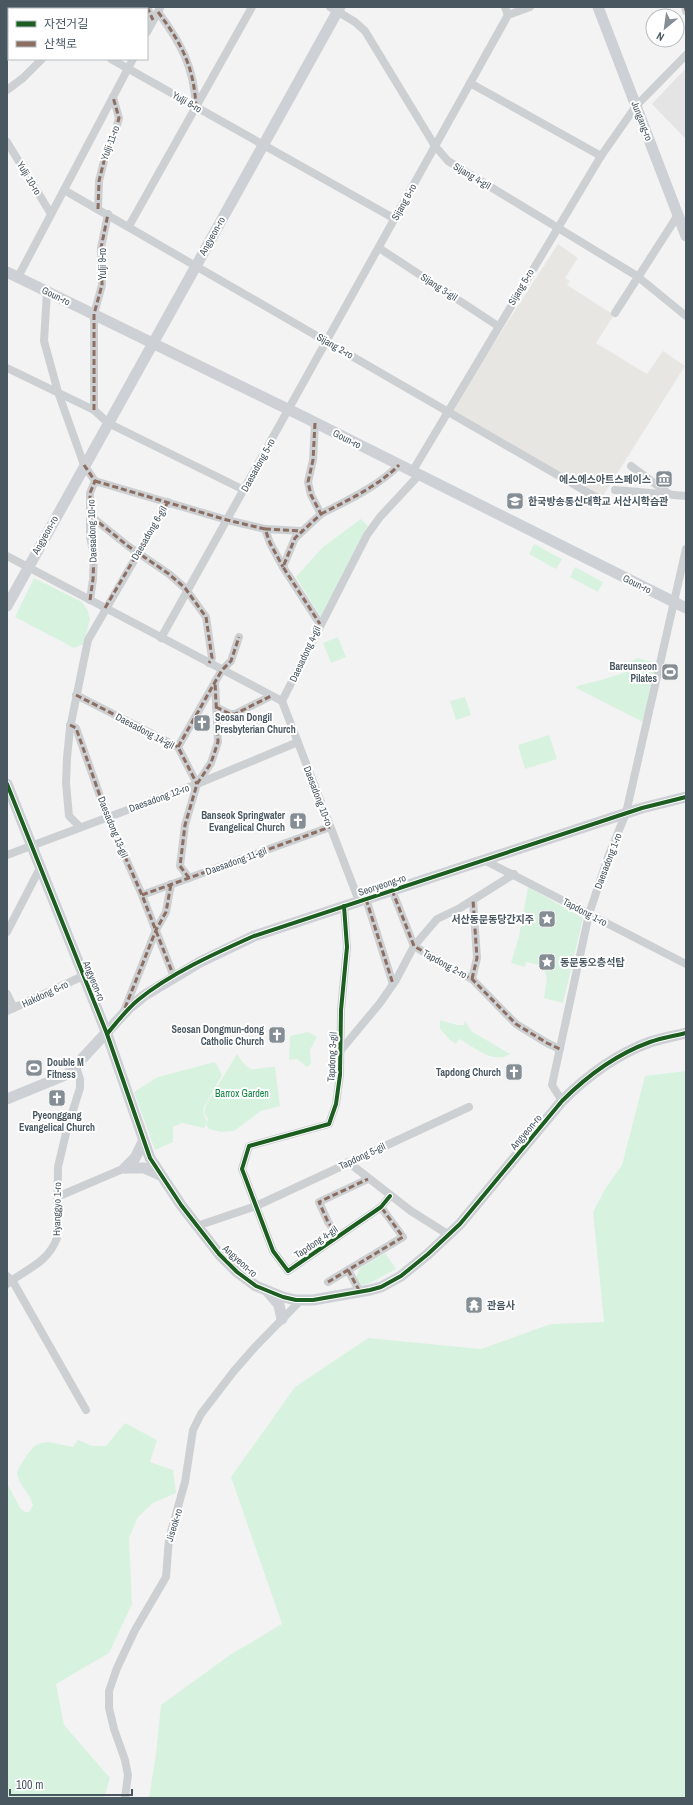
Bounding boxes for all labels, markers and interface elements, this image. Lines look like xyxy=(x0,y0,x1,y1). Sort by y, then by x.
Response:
legend xyxy=(8,8,148,60)
north arrow xyxy=(645,8,685,48)
text: 자전거길 xyxy=(44,16,88,32)
text: N xyxy=(654,29,666,44)
text: 산책로 xyxy=(44,36,77,52)
street label: Yulji 8-ro xyxy=(170,88,205,116)
street label: Jungang-ro xyxy=(628,99,656,143)
street label: Yulji 11-ro xyxy=(98,123,122,162)
street label: Yulji 10-ro xyxy=(14,159,44,198)
street label: Sijang 4-gil xyxy=(451,160,493,192)
street label: Sijang 6-ro xyxy=(389,181,420,223)
street label: Angyeon-ro xyxy=(196,214,228,259)
street label: Yulji 9-ro xyxy=(96,247,109,280)
street label: Sijang 5-ro xyxy=(505,266,537,308)
street label: Sijang 3-gil xyxy=(418,270,460,304)
street label: Goun-ro xyxy=(40,284,73,309)
street label: Sijang 2-ro xyxy=(314,330,356,362)
street label: Goun-ro xyxy=(331,426,364,452)
street label: Daesadong 5-ro xyxy=(238,436,278,494)
museum icon: 에스에스아트스페이스 xyxy=(654,469,674,489)
place label: 에스에스아트스페이스 xyxy=(559,473,651,486)
school or university icon: 한국방송통신대학교 서산시학습관 xyxy=(505,491,525,511)
place label: 한국방송통신대학교 서산시학습관 xyxy=(528,495,668,508)
street label: Daesadong 10-ro xyxy=(84,499,100,563)
street label: Daesadong 6-gil xyxy=(128,504,170,562)
street label: Angyeon-ro xyxy=(29,513,61,558)
street label: Goun-ro xyxy=(621,572,654,597)
street label: Daesadong 4-gil xyxy=(286,624,324,684)
place label: Bareunseon Pilates xyxy=(610,660,657,685)
sports icon: Bareunseon Pilates xyxy=(660,662,680,682)
street label: Daesadong 14-gil xyxy=(113,710,177,752)
place label: Seosan Dongil Presbyterian Church xyxy=(215,711,296,736)
church icon: Seosan Dongil Presbyterian Church xyxy=(192,713,212,733)
street label: Daesadong 10-ro xyxy=(301,764,336,828)
street label: Daesadong 12-ro xyxy=(127,781,191,815)
street label: Daesadong 13-gil xyxy=(95,795,131,860)
place label: Banseok Springwater Evangelical Church xyxy=(201,809,286,834)
church icon: Banseok Springwater Evangelical Church xyxy=(288,811,308,831)
street label: Daesadong 1-ro xyxy=(591,831,625,891)
street label: Daesadong 11-gil xyxy=(204,844,269,878)
street label: Seoryeong-ro xyxy=(356,871,408,899)
street label: Tapdong 1-ro xyxy=(561,895,610,929)
place icon: 서산동문동당간지주 xyxy=(537,909,557,929)
place label: 서산동문동당간지주 xyxy=(451,913,534,926)
street label: Tapdong 2-ro xyxy=(421,947,470,982)
place icon: 동문동오층석탑 xyxy=(537,952,557,972)
place label: 동문동오층석탑 xyxy=(560,956,625,969)
street label: Angyeon-ro xyxy=(80,958,108,1003)
street label: Hakdong 6-ro xyxy=(20,977,71,1010)
place label: Seosan Dongmun-dong Catholic Church xyxy=(172,1023,264,1048)
church icon: Seosan Dongmun-dong Catholic Church xyxy=(267,1025,287,1045)
street label: Tapdong 3-gil xyxy=(324,1032,340,1082)
place label: Double M Fitness xyxy=(47,1056,84,1081)
sports icon: Double M Fitness xyxy=(24,1058,44,1078)
church icon: Tapdong Church xyxy=(504,1062,524,1082)
place label: Tapdong Church xyxy=(436,1066,501,1079)
park label: Barrox Garden xyxy=(215,1087,269,1100)
church icon: Pyeonggang Evangelical Church xyxy=(47,1088,67,1108)
place label: Pyeonggang Evangelical Church xyxy=(19,1109,95,1134)
street label: Angyeon-ro xyxy=(507,1111,545,1153)
street label: Tapdong 5-gil xyxy=(337,1140,387,1172)
street label: Hyanggyo 1-ro xyxy=(50,1182,64,1236)
street label: Tapdong 4-gil xyxy=(292,1223,340,1261)
street label: Angyeon-ro xyxy=(219,1241,260,1280)
temple icon: 관음사 xyxy=(464,1295,484,1315)
place label: 관음사 xyxy=(487,1299,515,1312)
street label: Jiseok-ro xyxy=(163,1507,185,1543)
scale bar xyxy=(10,1771,132,1797)
text: 100 m xyxy=(16,1777,43,1793)

